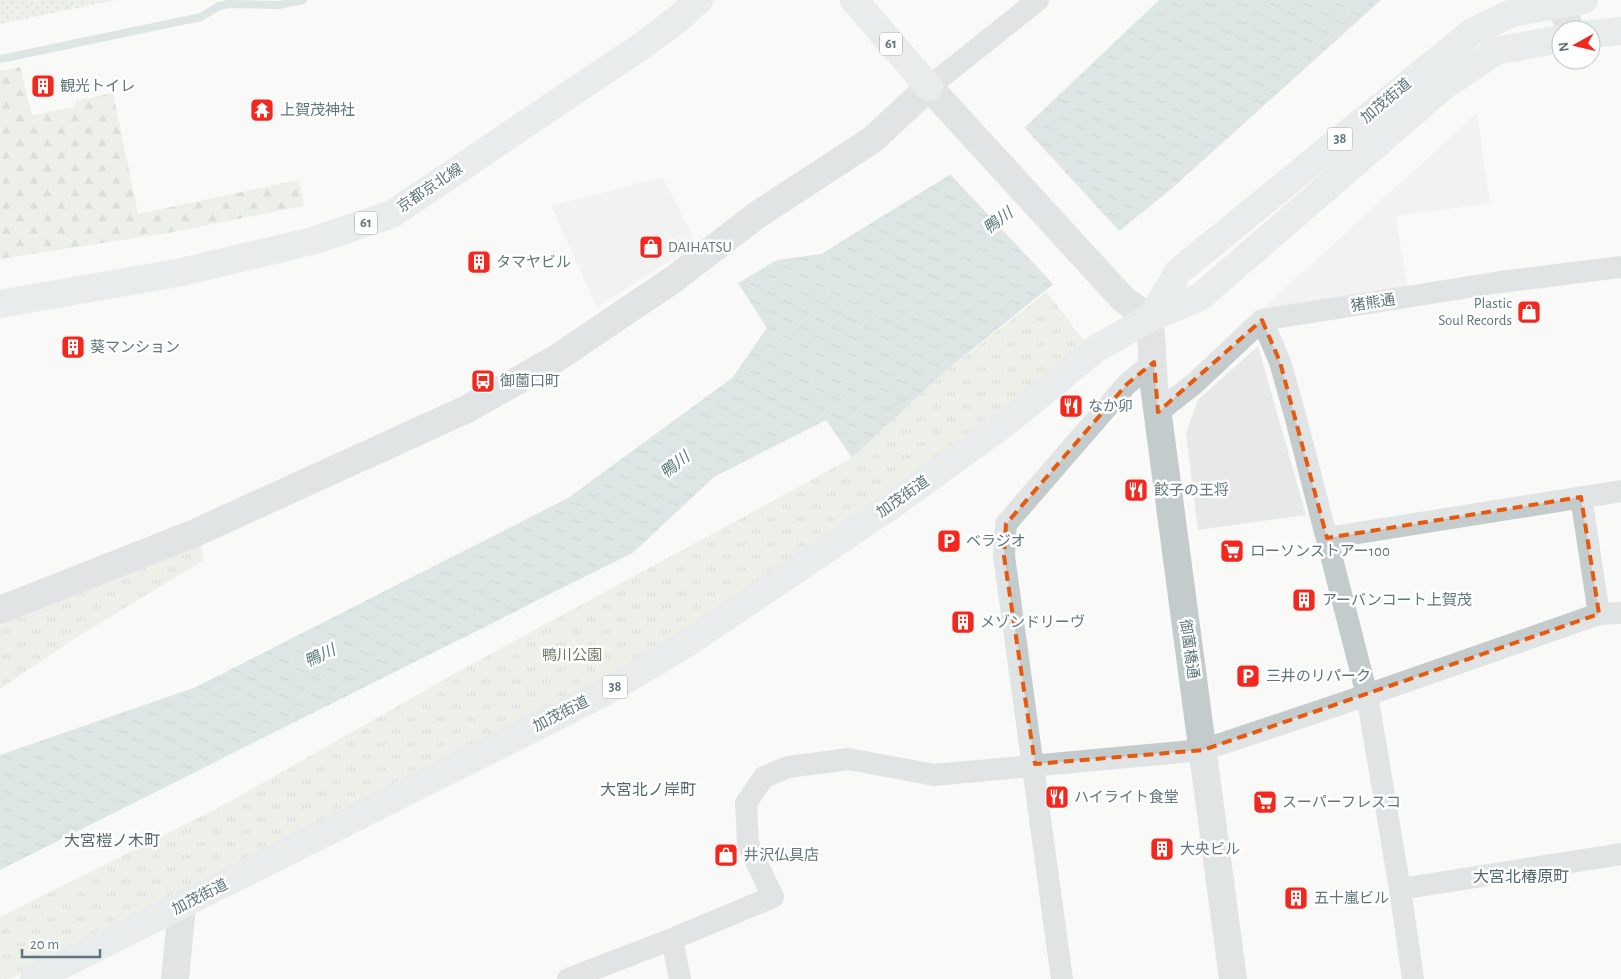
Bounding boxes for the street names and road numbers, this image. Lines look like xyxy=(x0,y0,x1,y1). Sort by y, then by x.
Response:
road number: 61 xyxy=(880,33,902,56)
street label: 加茂街道 xyxy=(1358,75,1414,126)
road number: 38 xyxy=(1328,128,1352,150)
street label: 京都京北線 xyxy=(394,159,465,215)
road number: 61 xyxy=(355,212,377,234)
street label: 猪熊通 xyxy=(1349,291,1396,314)
street label: 加茂街道 xyxy=(874,473,932,520)
street label: 御薗橋通 xyxy=(1177,618,1202,680)
road number: 38 xyxy=(602,676,628,699)
street label: 加茂街道 xyxy=(530,693,591,734)
street label: 加茂街道 xyxy=(169,876,230,917)

